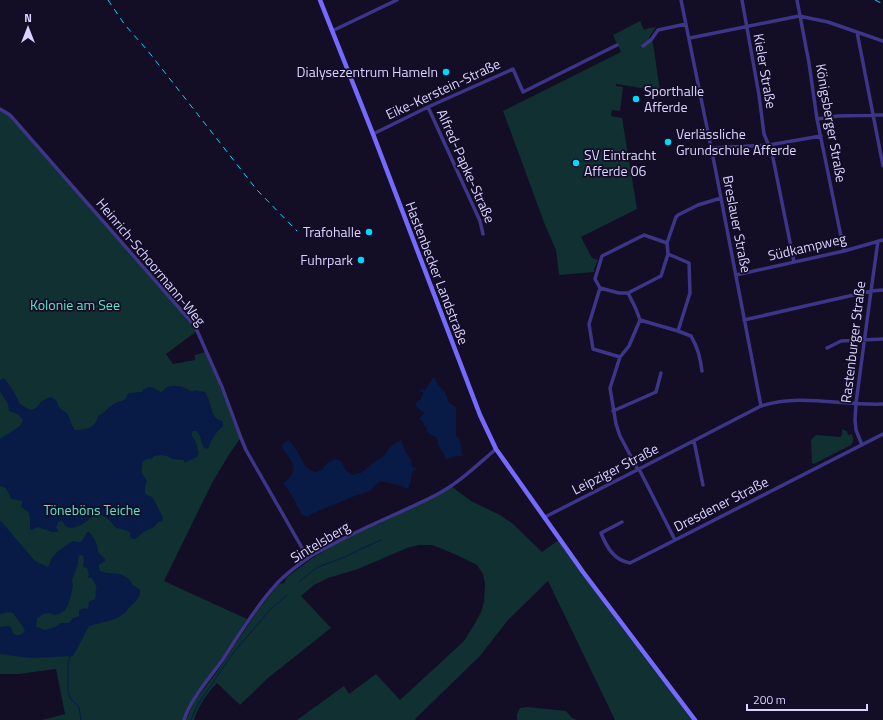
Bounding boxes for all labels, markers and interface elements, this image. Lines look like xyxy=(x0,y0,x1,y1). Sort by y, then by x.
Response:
north arrow xyxy=(8,8,48,48)
text: N xyxy=(24,10,32,26)
street label: Kieler Straße xyxy=(749,32,782,110)
street label: Eike-Kerstein-Straße xyxy=(382,53,504,124)
place label: Dialysezentrum Hameln xyxy=(297,61,438,82)
street label: Königsberger Straße xyxy=(811,62,852,184)
marker: Dialysezentrum Hameln xyxy=(441,67,451,77)
place label: Sporthalle Afferde xyxy=(644,80,704,117)
marker: Sporthalle Afferde xyxy=(631,94,641,104)
street label: Alfred-Papke-Straße xyxy=(432,105,501,226)
place label: Verlässliche Grundschule Afferde xyxy=(676,123,796,160)
marker: Verlässliche Grundschule Afferde xyxy=(663,137,673,147)
place label: SV Eintracht Afferde 06 xyxy=(584,144,656,181)
marker: SV Eintracht Afferde 06 xyxy=(571,158,581,168)
street label: Breslauer Straße xyxy=(718,173,757,274)
street label: Heinrich-Schoormann-Weg xyxy=(92,193,211,330)
street label: Hastenbecker Landstraße xyxy=(401,198,474,347)
place label: Trafohalle xyxy=(303,221,361,242)
marker: Trafohalle xyxy=(364,227,374,237)
street label: Südkampweg xyxy=(766,227,848,266)
place label: Fuhrpark xyxy=(300,249,353,270)
marker: Fuhrpark xyxy=(356,255,366,265)
street label: Rastenburger Straße xyxy=(835,280,870,404)
park label: Kolonie am See xyxy=(30,294,120,315)
street label: Leipziger Straße xyxy=(568,438,662,499)
street label: Dresdener Straße xyxy=(670,471,772,536)
park label: Töneböns Teiche xyxy=(44,499,140,520)
street label: Sintelsberg xyxy=(286,516,354,568)
scale bar xyxy=(747,686,867,712)
text: 200 m xyxy=(753,690,786,709)

